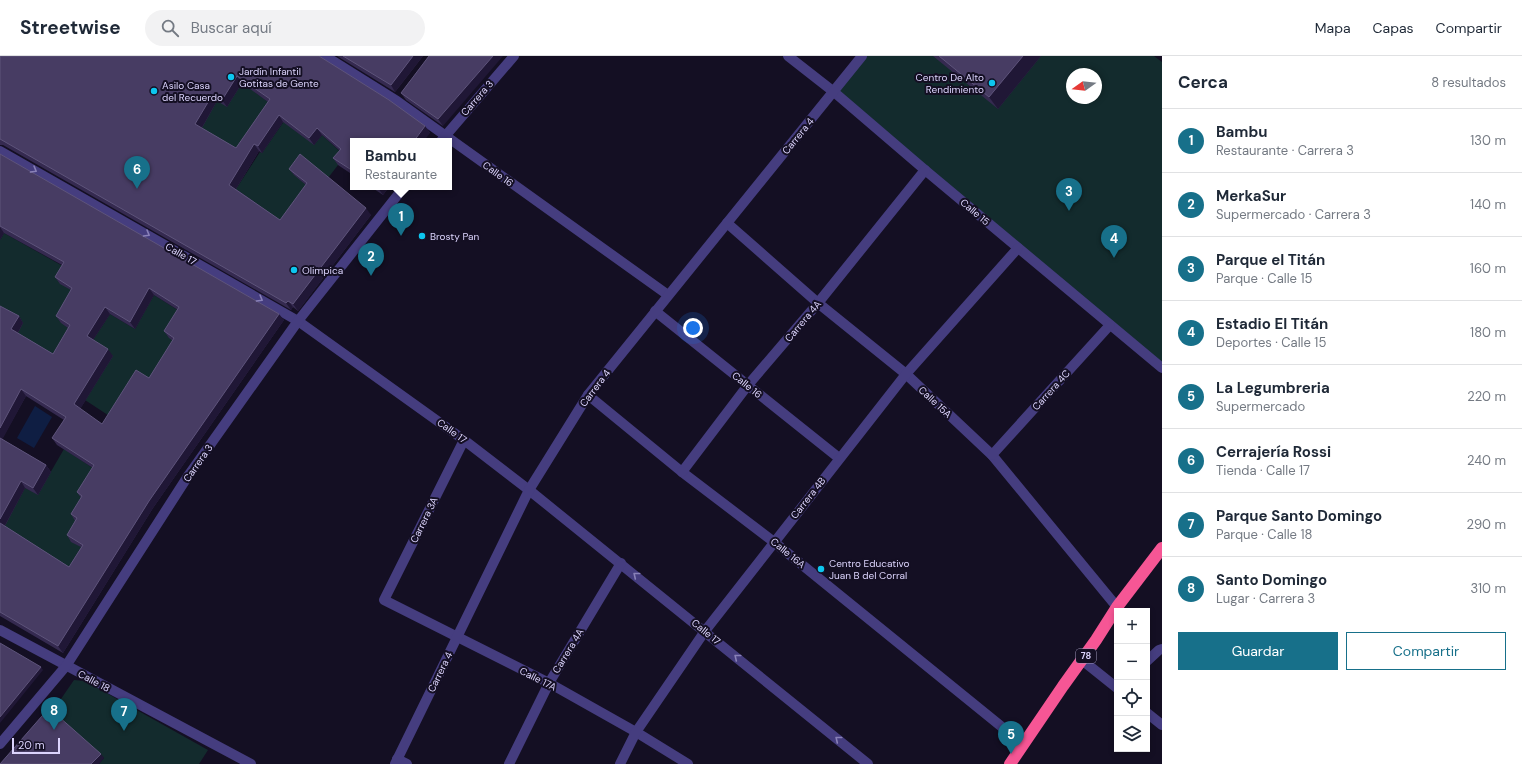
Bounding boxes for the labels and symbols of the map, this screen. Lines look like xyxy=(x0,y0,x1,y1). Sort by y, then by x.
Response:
place label: Jardín Infantil Gotitas de Gente xyxy=(239,65,319,90)
north arrow xyxy=(1066,68,1102,104)
place label: Centro De Alto Rendimiento xyxy=(916,71,984,96)
marker: Jardín Infantil Gotitas de Gente xyxy=(226,72,236,82)
street label: Carrera 3 xyxy=(458,77,496,119)
marker: Centro De Alto Rendimiento xyxy=(987,78,997,88)
place label: Asilo Casa del Recuerdo xyxy=(162,79,223,104)
marker: Asilo Casa del Recuerdo xyxy=(149,86,159,96)
street label: Carrera 4 xyxy=(779,115,817,157)
pin: 6 xyxy=(124,156,150,189)
street label: Calle 16 xyxy=(480,159,516,189)
one-way arrow xyxy=(30,165,37,172)
pin: 3 xyxy=(1056,178,1082,211)
street label: Calle 15 xyxy=(958,196,992,228)
pin: 1 xyxy=(388,203,414,236)
pin: 4 xyxy=(1101,225,1127,258)
one-way arrow xyxy=(143,230,150,237)
place label: Brosty Pan xyxy=(430,230,479,243)
marker: Brosty Pan xyxy=(417,231,427,241)
street label: Calle 17 xyxy=(163,240,199,268)
pin: 2 xyxy=(358,243,384,276)
place label: Olimpica xyxy=(302,264,343,277)
marker: Olimpica xyxy=(289,265,299,275)
one-way arrow xyxy=(256,294,263,301)
street label: Carrera 4A xyxy=(782,297,824,344)
your location xyxy=(683,318,703,338)
street label: Carrera 4 xyxy=(577,367,613,409)
street label: Carrera 4C xyxy=(1029,367,1073,413)
street label: Calle 16 xyxy=(729,369,765,401)
street label: Calle 15A xyxy=(916,383,955,421)
street label: Calle 17 xyxy=(434,416,470,446)
street label: Carrera 3 xyxy=(180,442,216,484)
street label: Carrera 4B xyxy=(788,475,828,521)
street label: Carrera 3A xyxy=(407,495,441,545)
street label: Calle 16A xyxy=(768,535,808,571)
place label: Centro Educativo Juan B del Corral xyxy=(829,557,910,582)
marker: Centro Educativo Juan B del Corral xyxy=(816,564,826,574)
one-way arrow xyxy=(633,573,640,580)
street label: Calle 17 xyxy=(689,616,723,648)
street label: Carrera 4A xyxy=(550,626,587,676)
road number: 78 xyxy=(1076,649,1096,663)
street label: Carrera 4 xyxy=(425,650,455,694)
one-way arrow xyxy=(734,655,741,662)
street label: Calle 17A xyxy=(517,664,559,694)
street label: Calle 18 xyxy=(76,667,112,695)
pin: 8 xyxy=(41,697,67,730)
pin: 7 xyxy=(111,698,137,731)
pin: 5 xyxy=(998,721,1024,754)
scale bar xyxy=(12,736,60,755)
one-way arrow xyxy=(835,737,842,744)

